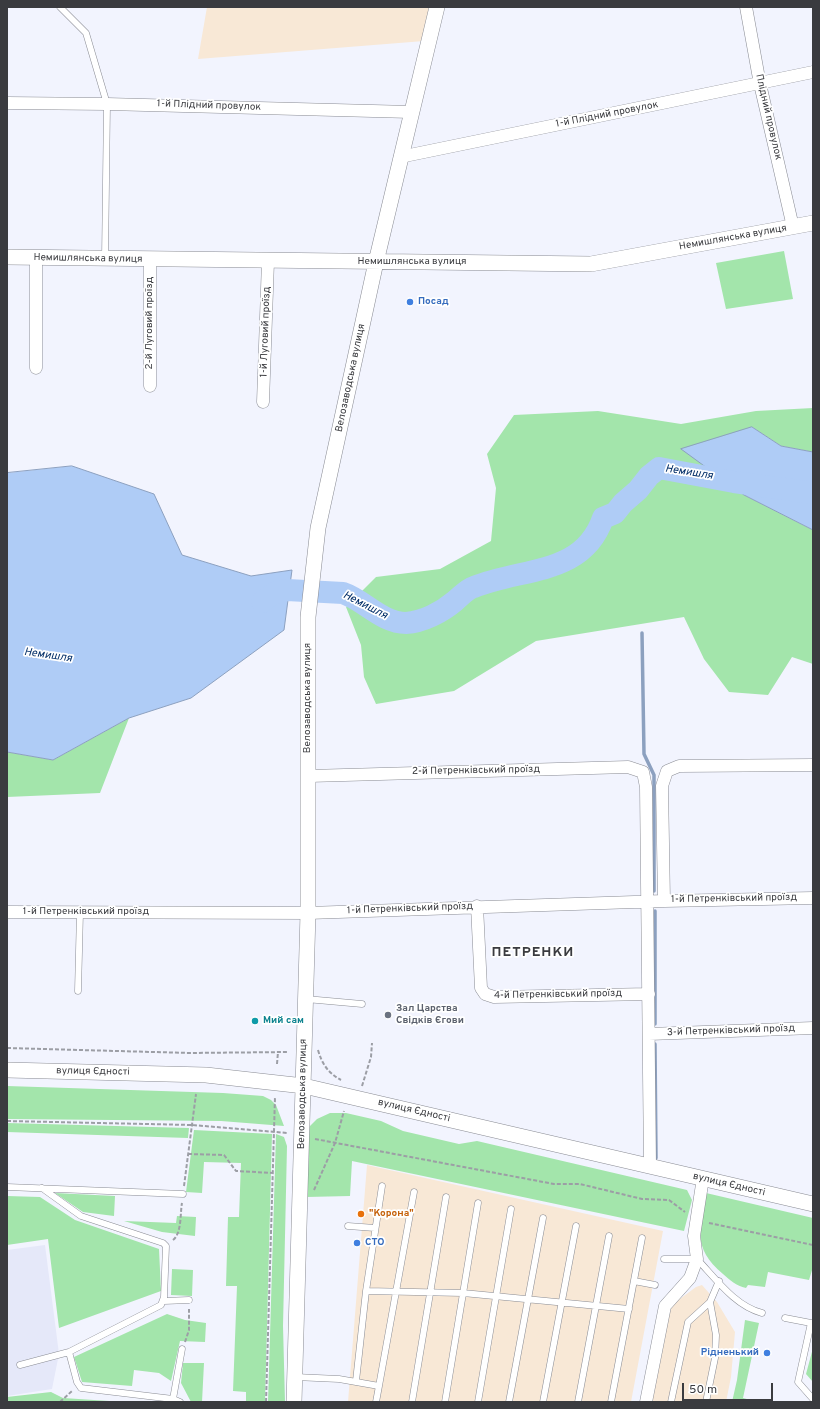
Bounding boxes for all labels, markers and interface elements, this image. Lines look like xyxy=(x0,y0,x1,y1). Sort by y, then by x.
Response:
street label: Плідний провулок xyxy=(752,73,784,161)
street label: 1-й Плідний провулок xyxy=(157,98,261,114)
street label: 1-й Плідний провулок xyxy=(555,99,659,131)
street label: Немишлянська вулиця xyxy=(678,223,788,253)
street label: Немишлянська вулиця xyxy=(33,252,143,266)
street label: Немишлянська вулиця xyxy=(357,256,467,268)
street label: 2-й Луговий проїзд xyxy=(144,277,156,369)
street label: 1-й Луговий проїзд xyxy=(258,286,274,378)
place label: Посад xyxy=(418,296,449,308)
marker: Посад xyxy=(405,297,415,307)
street label: Велозаводська вулиця xyxy=(334,323,368,433)
water label: Немишля xyxy=(664,463,714,483)
water label: Немишля xyxy=(341,589,389,623)
street label: Велозаводська вулиця xyxy=(302,643,314,753)
water label: Немишля xyxy=(23,646,73,666)
street label: 2-й Петренківський проїзд xyxy=(412,764,540,778)
street label: 1-й Петренківський проїзд xyxy=(671,892,797,906)
street label: 1-й Петренківський проїзд xyxy=(347,901,473,917)
street label: 1-й Петренківський проїзд xyxy=(23,906,149,918)
district label: ПЕТРЕНКИ xyxy=(492,945,574,961)
street label: 4-й Петренківський проїзд xyxy=(494,988,622,1002)
place label: Зал Царства Свідків Єгови xyxy=(396,1003,464,1026)
marker: Зал Царства Свідків Єгови xyxy=(383,1010,393,1020)
place label: Мий сам xyxy=(263,1015,304,1027)
marker: Мий сам xyxy=(250,1016,260,1026)
street label: 3-й Петренківський проїзд xyxy=(667,1023,795,1039)
street label: Велозаводська вулиця xyxy=(296,1039,310,1149)
street label: вулиця Єдності xyxy=(56,1065,130,1079)
street label: вулиця Єдності xyxy=(377,1097,451,1125)
street label: вулиця Єдності xyxy=(692,1171,766,1199)
place label: "Корона" xyxy=(369,1208,414,1220)
marker: "Корона" xyxy=(356,1209,366,1219)
place label: СТО xyxy=(365,1237,385,1249)
marker: СТО xyxy=(352,1238,362,1248)
place label: Рідненький xyxy=(701,1347,759,1359)
marker: Рідненький xyxy=(762,1348,772,1358)
scale bar xyxy=(684,1375,775,1401)
text: 50 m xyxy=(689,1382,717,1398)

